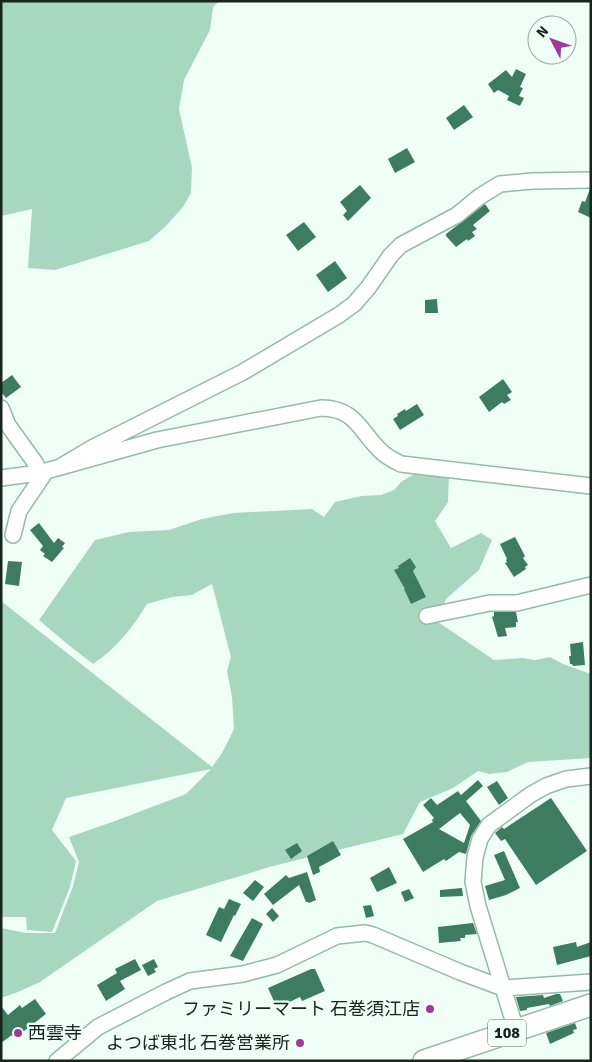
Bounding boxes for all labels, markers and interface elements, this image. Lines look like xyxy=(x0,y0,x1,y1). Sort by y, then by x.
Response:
north arrow xyxy=(527,15,577,65)
text: N xyxy=(533,23,552,41)
place label: ファミリーマート 石巻須江店 xyxy=(182,998,420,1020)
marker: ファミリーマート 石巻須江店 xyxy=(424,1003,436,1015)
road number: 108 xyxy=(488,1020,526,1046)
place label: 西雲寺 xyxy=(28,1022,82,1044)
marker: 西雲寺 xyxy=(12,1027,24,1039)
place label: よつば東北 石巻営業所 xyxy=(106,1032,290,1054)
marker: よつば東北 石巻営業所 xyxy=(294,1037,306,1049)

